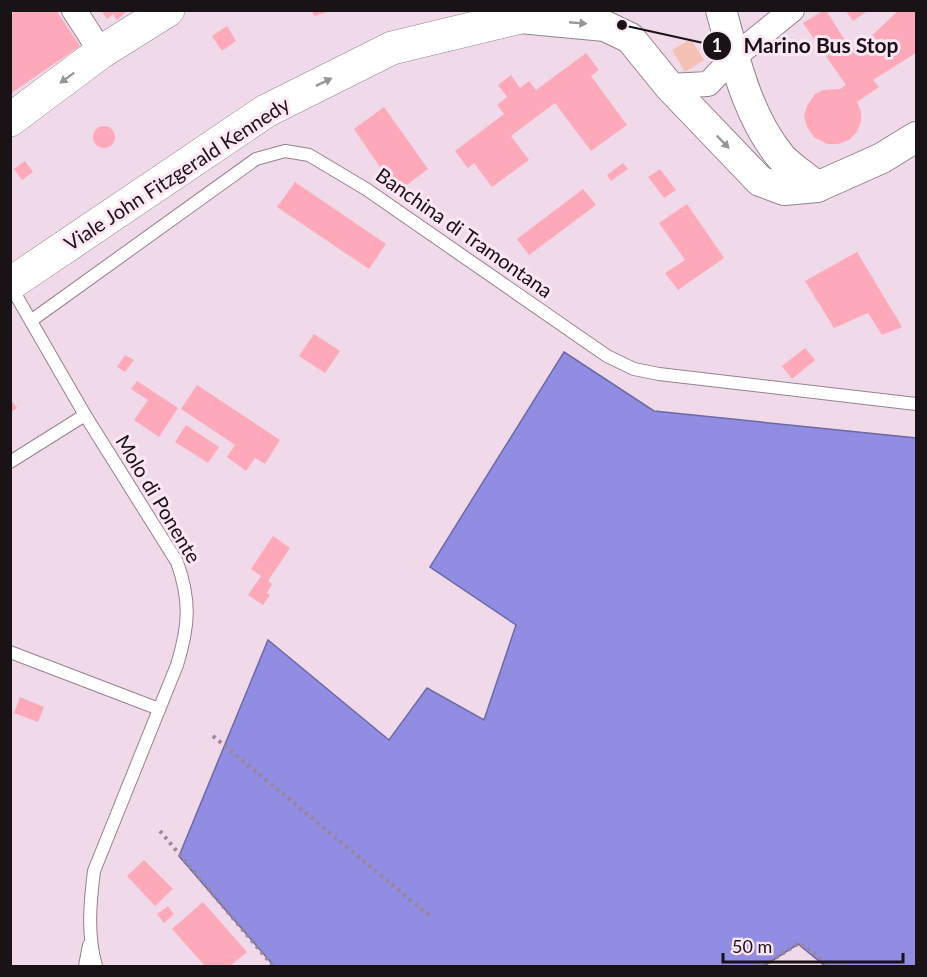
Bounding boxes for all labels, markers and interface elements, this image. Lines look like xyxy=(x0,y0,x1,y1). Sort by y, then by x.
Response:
one-way arrow xyxy=(568,18,587,28)
callout: Marino Bus Stop xyxy=(702,27,911,66)
text: Marino Bus Stop xyxy=(743,32,899,57)
text: 1 xyxy=(712,34,722,56)
one-way arrow xyxy=(59,71,74,83)
one-way arrow xyxy=(316,77,333,87)
street label: Viale John Fitzgerald Kennedy xyxy=(59,91,294,255)
one-way arrow xyxy=(715,135,729,149)
street label: Banchina di Tramontana xyxy=(372,162,557,302)
street label: Molo di Ponente xyxy=(111,430,207,567)
scale bar xyxy=(723,926,903,964)
text: 50 m xyxy=(732,935,772,957)

